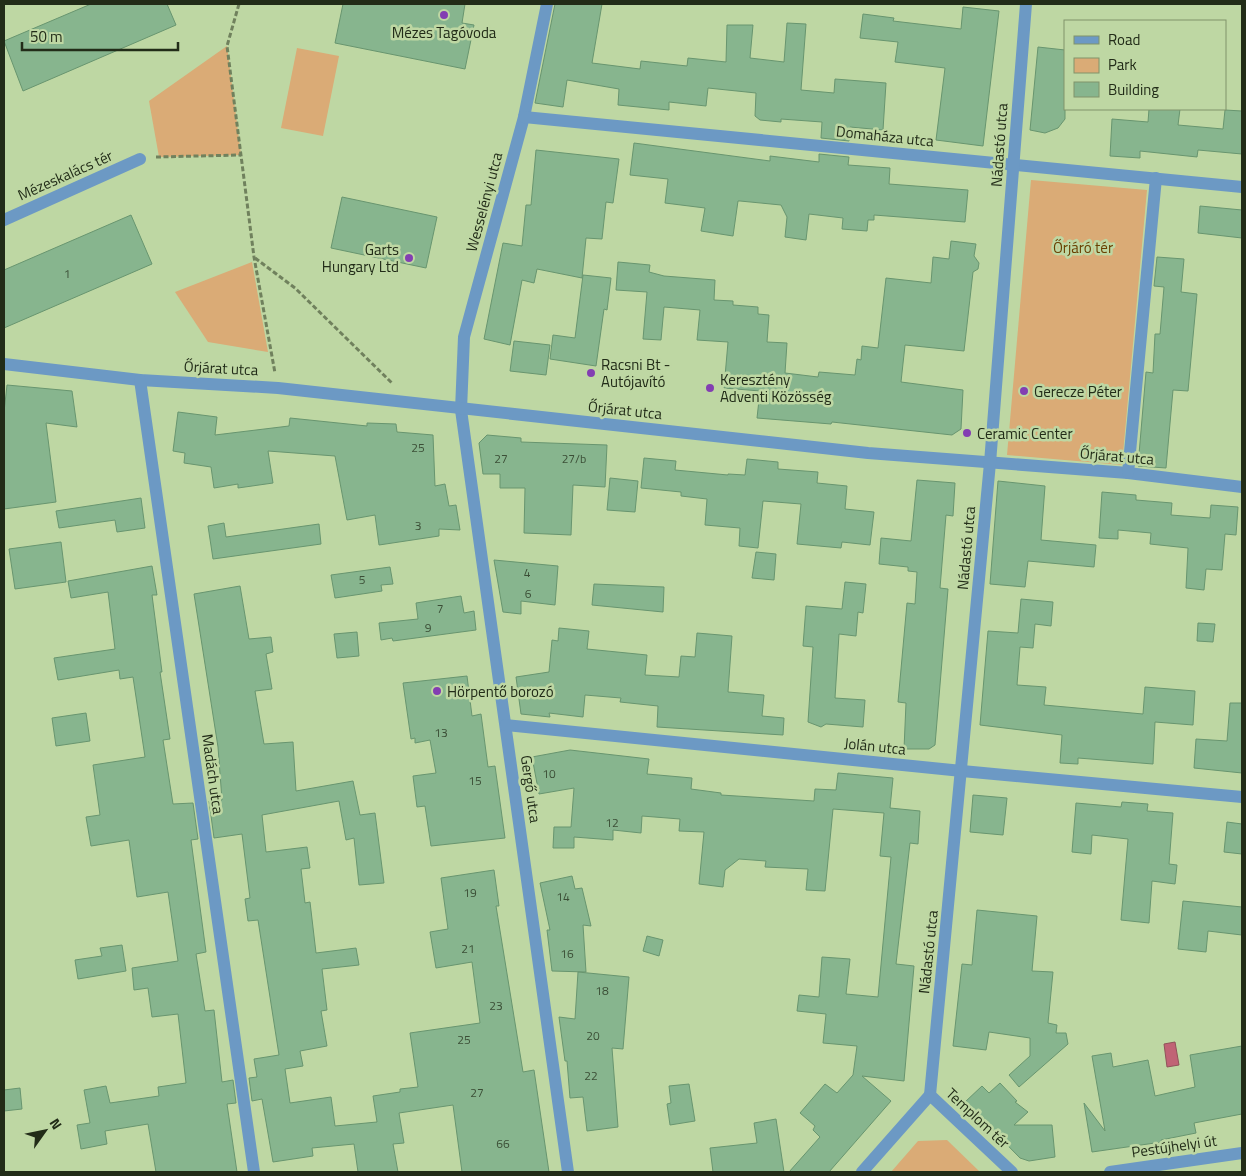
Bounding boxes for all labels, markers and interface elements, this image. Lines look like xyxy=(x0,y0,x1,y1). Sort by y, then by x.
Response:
marker: Mézes Tagóvoda xyxy=(438,9,450,21)
scale bar xyxy=(22,20,179,52)
legend xyxy=(1064,20,1226,110)
place label: Mézes Tagóvoda xyxy=(392,21,497,44)
text: 50 m xyxy=(30,25,63,48)
text: Road xyxy=(1108,28,1140,51)
text: Park xyxy=(1108,53,1137,76)
text: Building xyxy=(1108,78,1159,101)
street label: Nádastó utca xyxy=(985,102,1013,188)
street label: Domaháza utca xyxy=(835,119,935,153)
street label: Mézeskalács tér xyxy=(14,144,116,206)
street label: Wesselényi utca xyxy=(460,149,508,254)
park label: Őrjáró tér xyxy=(1053,236,1113,259)
place label: Garts Hungary Ltd xyxy=(322,238,399,278)
marker: Garts Hungary Ltd xyxy=(403,252,415,264)
house number: 1 xyxy=(64,264,70,283)
place label: Racsni Bt - Autójavító xyxy=(601,353,670,393)
street label: Őrjárat utca xyxy=(183,355,259,381)
marker: Racsni Bt - Autójavító xyxy=(585,367,597,379)
place label: Keresztény Adventi Közösség xyxy=(720,368,832,408)
place label: Gerecze Péter xyxy=(1034,380,1122,403)
marker: Keresztény Adventi Közösség xyxy=(704,382,716,394)
marker: Gerecze Péter xyxy=(1018,385,1030,397)
street label: Őrjárat utca xyxy=(587,395,664,425)
place label: Ceramic Center xyxy=(977,422,1073,445)
marker: Ceramic Center xyxy=(961,427,973,439)
house number: 25 xyxy=(411,438,425,457)
street label: Őrjárat utca xyxy=(1079,441,1156,471)
house number: 27 xyxy=(494,449,508,468)
house number: 27/b xyxy=(562,449,586,468)
street label: Nádastó utca xyxy=(951,505,981,591)
house number: 3 xyxy=(415,516,421,535)
house number: 4 xyxy=(524,563,531,582)
house number: 5 xyxy=(359,570,366,589)
house number: 6 xyxy=(525,584,532,603)
house number: 7 xyxy=(437,599,443,618)
house number: 9 xyxy=(425,618,432,637)
place label: Hörpentő borozó xyxy=(447,680,554,703)
marker: Hörpentő borozó xyxy=(431,685,443,697)
house number: 13 xyxy=(434,723,448,742)
street label: Jolán utca xyxy=(843,731,907,761)
street label: Madách utca xyxy=(196,732,230,816)
street label: Gergő utca xyxy=(515,754,547,825)
house number: 10 xyxy=(542,764,556,783)
house number: 15 xyxy=(468,771,482,790)
house number: 12 xyxy=(605,813,619,832)
house number: 19 xyxy=(463,883,477,902)
house number: 14 xyxy=(556,887,570,906)
street label: Nádastó utca xyxy=(912,909,944,995)
house number: 21 xyxy=(461,939,475,958)
house number: 16 xyxy=(560,944,574,963)
house number: 18 xyxy=(595,981,609,1000)
house number: 23 xyxy=(489,996,503,1015)
house number: 20 xyxy=(586,1026,600,1045)
house number: 25 xyxy=(457,1030,471,1049)
house number: 22 xyxy=(584,1066,598,1085)
street label: Templom tér xyxy=(941,1082,1015,1154)
house number: 27 xyxy=(470,1083,484,1102)
north arrow xyxy=(20,1106,70,1156)
text: N xyxy=(45,1114,68,1133)
street label: Pestújhelyi út xyxy=(1130,1129,1219,1163)
house number: 66 xyxy=(496,1134,510,1153)

